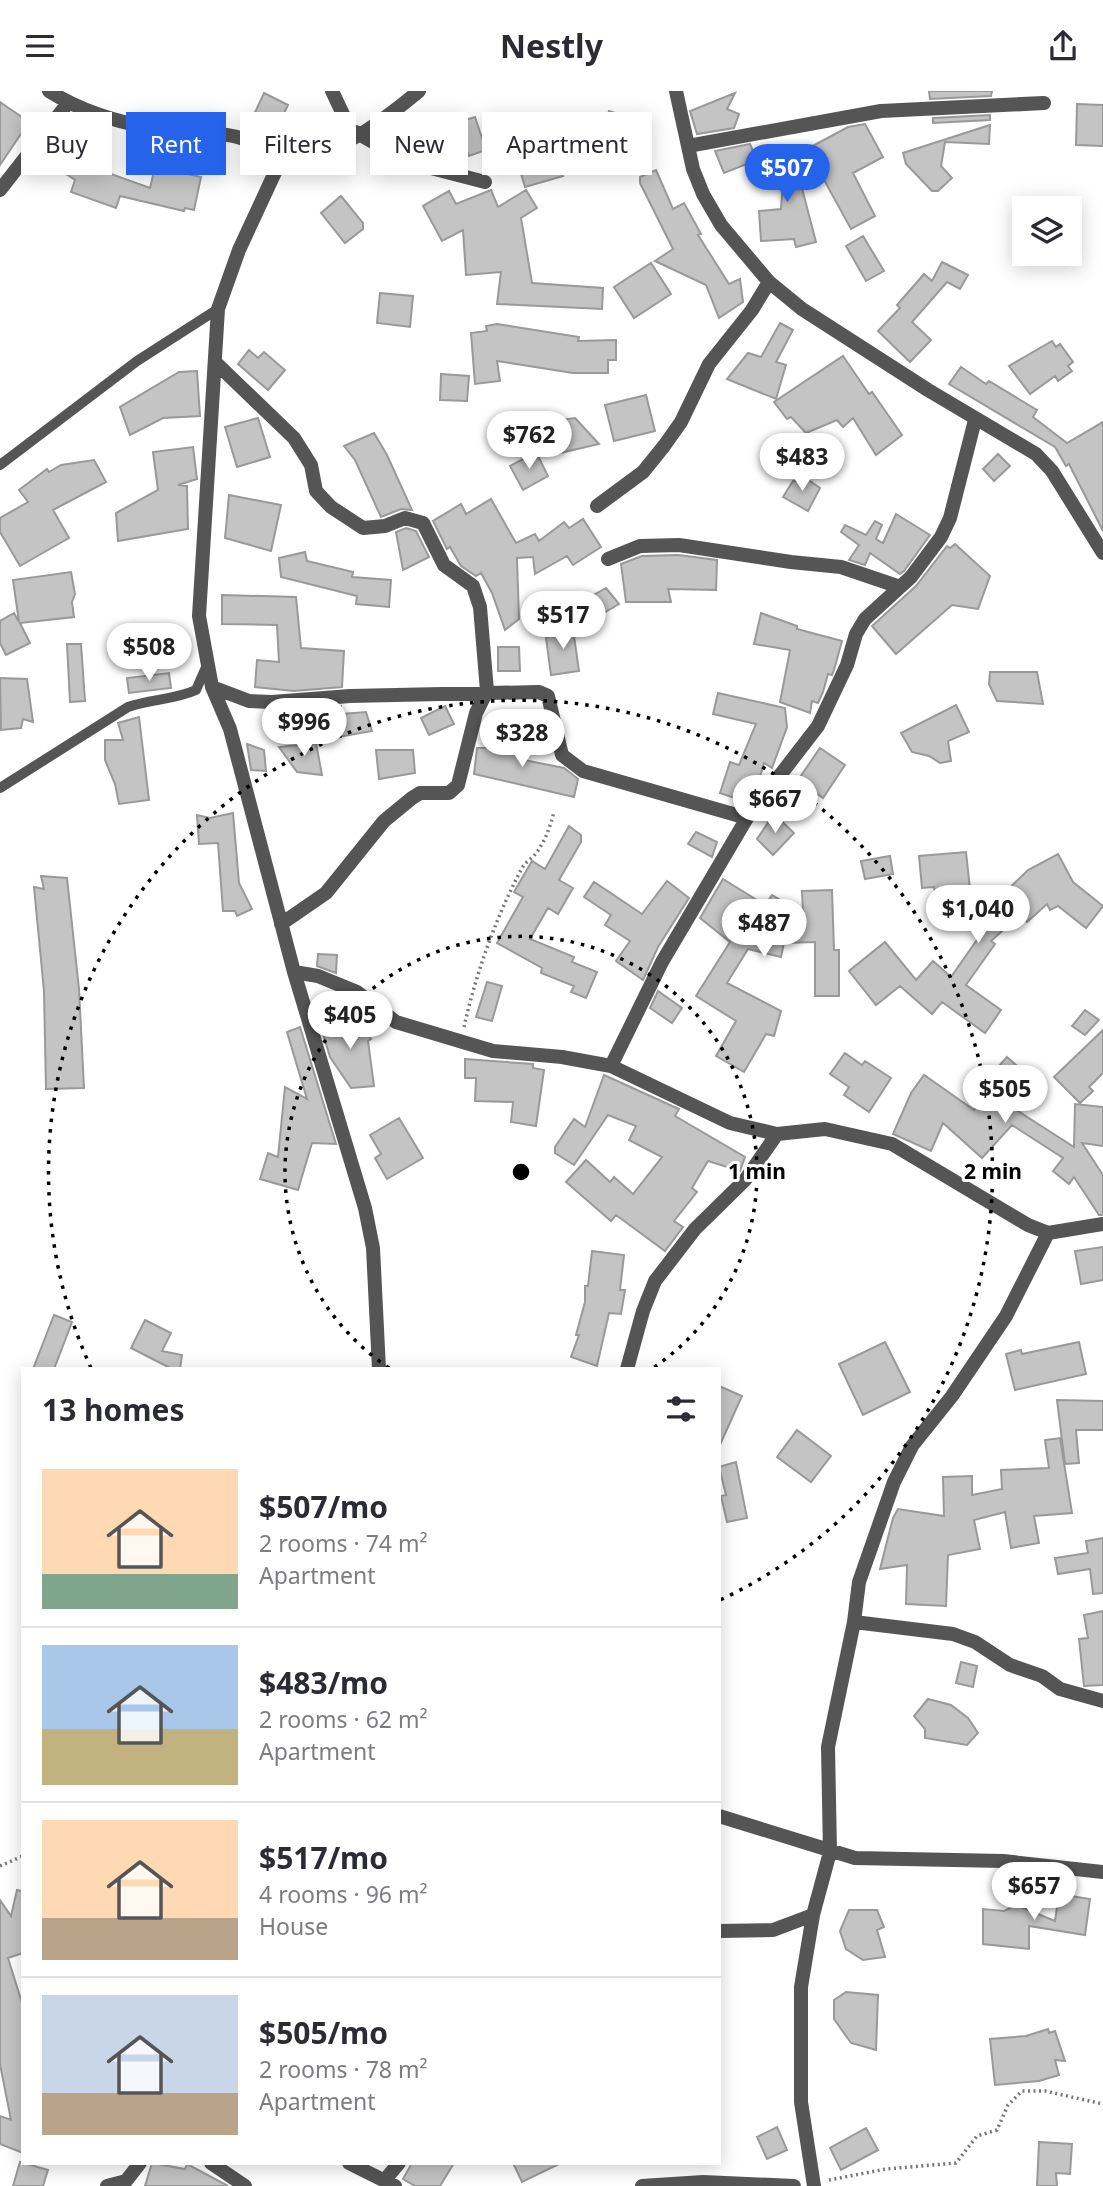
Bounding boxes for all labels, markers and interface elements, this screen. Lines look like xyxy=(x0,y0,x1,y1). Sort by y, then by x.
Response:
text: Nestly xyxy=(500,24,603,67)
icon: menu xyxy=(21,27,59,65)
icon: share xyxy=(1044,27,1082,65)
chip: Buy xyxy=(21,112,112,175)
chip: Rent xyxy=(126,112,226,175)
chip: Filters xyxy=(240,112,356,175)
chip: New xyxy=(370,112,468,175)
chip: Apartment xyxy=(482,112,652,175)
pin: $507 xyxy=(746,145,828,204)
text: $507 xyxy=(761,151,813,183)
map controls xyxy=(1012,196,1082,266)
button: layers xyxy=(1012,196,1082,266)
pin: $762 xyxy=(488,411,570,471)
text: $762 xyxy=(503,418,555,450)
pin: $483 xyxy=(761,433,843,493)
text: $483 xyxy=(776,440,828,472)
pin: $517 xyxy=(522,591,604,651)
text: $517 xyxy=(537,598,589,630)
pin: $508 xyxy=(108,623,190,683)
text: $508 xyxy=(123,630,175,662)
pin: $996 xyxy=(263,699,345,758)
text: $996 xyxy=(278,705,330,737)
pin: $328 xyxy=(481,709,563,769)
text: $328 xyxy=(496,716,548,748)
pin: $667 xyxy=(734,775,816,835)
text: $667 xyxy=(749,782,801,814)
pin: $1,040 xyxy=(921,885,1035,945)
text: $1,040 xyxy=(942,892,1014,924)
pin: $487 xyxy=(723,899,805,959)
text: $487 xyxy=(738,906,790,938)
pin: $405 xyxy=(309,991,391,1051)
text: $405 xyxy=(324,998,376,1030)
pin: $505 xyxy=(964,1065,1046,1125)
text: $505 xyxy=(979,1072,1031,1104)
text: 1 min xyxy=(728,1157,786,1185)
text: 2 min xyxy=(964,1157,1022,1185)
centre of rings xyxy=(509,1160,533,1184)
text: 13 homes xyxy=(42,1389,185,1430)
icon: filters xyxy=(662,1390,700,1428)
text: $507/mo xyxy=(259,1486,388,1527)
icon: home xyxy=(98,1497,182,1581)
text: 2 rooms · 74 m² xyxy=(259,1527,428,1559)
text: Apartment xyxy=(259,1559,376,1591)
text: $483/mo xyxy=(259,1662,388,1703)
icon: home xyxy=(98,1673,182,1757)
text: 2 rooms · 62 m² xyxy=(259,1703,428,1735)
text: Apartment xyxy=(259,1735,376,1767)
text: $517/mo xyxy=(259,1837,388,1878)
icon: home xyxy=(98,1848,182,1932)
pin: $657 xyxy=(993,1863,1075,1922)
text: $657 xyxy=(1008,1869,1060,1901)
text: 4 rooms · 96 m² xyxy=(259,1878,428,1910)
text: House xyxy=(259,1910,328,1942)
text: $505/mo xyxy=(259,2012,388,2053)
icon: home xyxy=(98,2023,182,2107)
text: 2 rooms · 78 m² xyxy=(259,2053,428,2085)
text: Apartment xyxy=(259,2085,376,2117)

